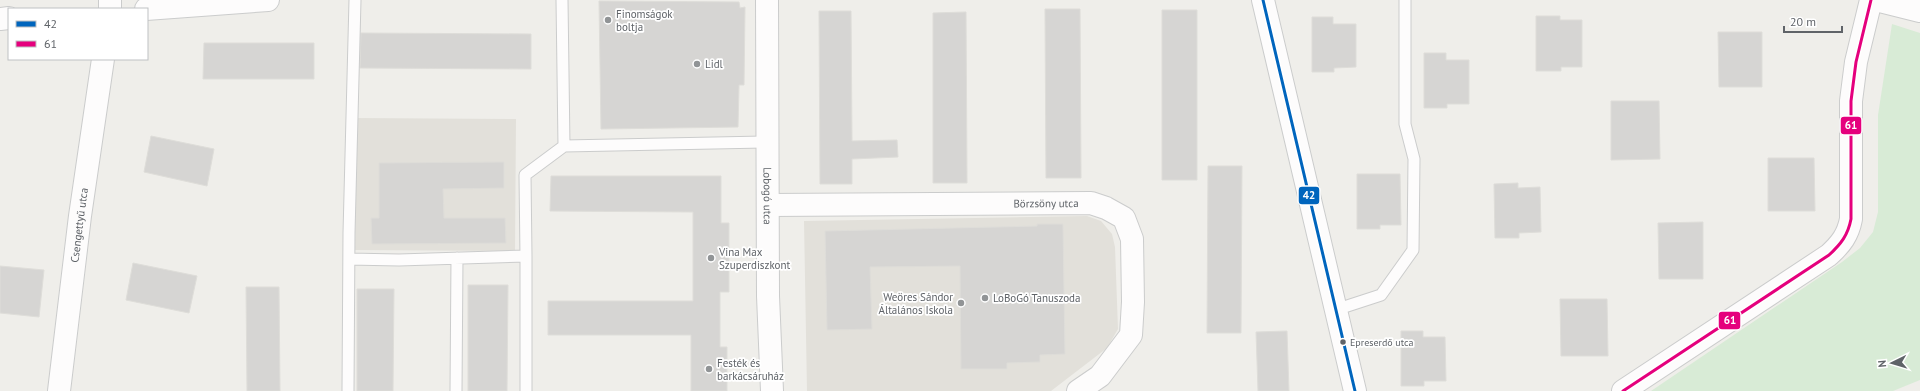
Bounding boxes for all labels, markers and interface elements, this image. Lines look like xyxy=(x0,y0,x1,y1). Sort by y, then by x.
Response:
place label: Finomságok boltja xyxy=(616,7,673,34)
legend xyxy=(8,8,148,60)
scale bar xyxy=(1784,8,1842,34)
text: 20 m xyxy=(1790,14,1816,29)
marker: Finomságok boltja xyxy=(603,15,613,25)
text: 42 xyxy=(44,16,57,31)
text: 61 xyxy=(44,36,57,51)
place label: Lidl xyxy=(705,57,724,71)
marker: Lidl xyxy=(692,59,702,69)
line badge: 61 xyxy=(1840,116,1862,135)
text: 61 xyxy=(1845,118,1857,132)
street label: Lobogó utca xyxy=(761,167,775,225)
line badge: 42 xyxy=(1298,186,1320,205)
street label: Csengettyű utca xyxy=(67,187,91,263)
text: 42 xyxy=(1303,188,1315,202)
street label: Börzsöny utca xyxy=(1013,196,1079,210)
place label: Vina Max Szuperdiszkont xyxy=(718,245,790,272)
marker: Vina Max Szuperdiszkont xyxy=(706,253,716,263)
place label: Weöres Sándor Általános Iskola xyxy=(878,290,953,317)
place label: LoBoGó Tanuszoda xyxy=(993,291,1080,305)
marker: LoBoGó Tanuszoda xyxy=(980,293,990,303)
marker: Weöres Sándor Általános Iskola xyxy=(956,298,966,308)
line badge: 61 xyxy=(1718,311,1741,330)
text: 61 xyxy=(1724,313,1736,327)
place label: Epreserdő utca xyxy=(1350,336,1414,349)
marker: Epreserdő utca xyxy=(1338,337,1348,347)
north arrow xyxy=(1872,343,1912,383)
place label: Festék és barkácsáruház xyxy=(717,356,784,383)
text: N xyxy=(1875,360,1889,368)
marker: Festék és barkácsáruház xyxy=(704,364,714,374)

